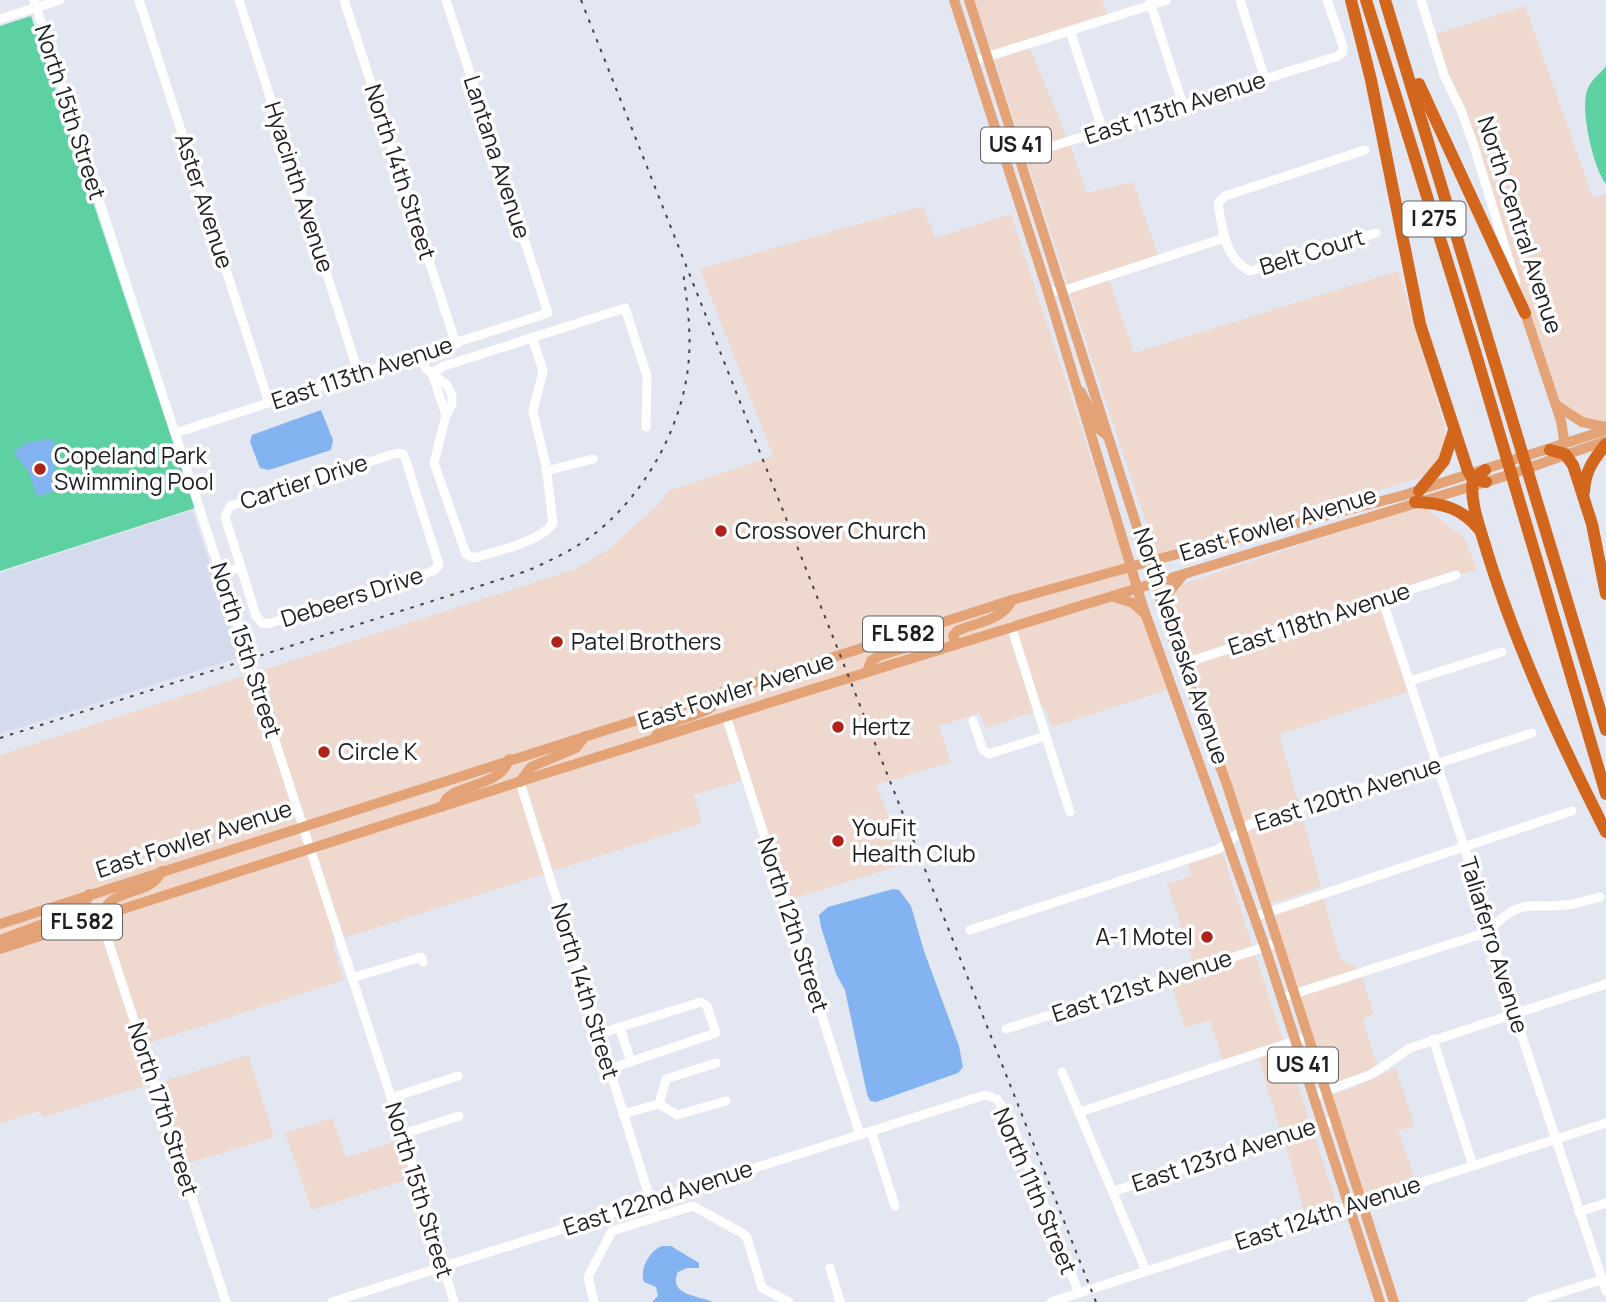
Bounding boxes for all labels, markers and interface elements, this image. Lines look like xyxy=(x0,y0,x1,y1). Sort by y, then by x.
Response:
street label: North 15th Street xyxy=(28,20,114,203)
street label: East 113th Avenue xyxy=(1080,63,1269,151)
street label: Lantana Avenue xyxy=(456,71,539,242)
street label: North 14th Street xyxy=(358,80,444,264)
street label: Hyacinth Avenue xyxy=(257,97,343,276)
street label: North Central Avenue xyxy=(1471,112,1571,338)
road number: US 41 xyxy=(981,128,1051,162)
street label: Aster Avenue xyxy=(168,129,242,272)
road number: I 275 xyxy=(1402,202,1466,236)
street label: Belt Court xyxy=(1255,220,1368,282)
street label: East 113th Avenue xyxy=(267,328,456,416)
place label: Copeland Park Swimming Pool xyxy=(54,439,214,497)
street label: Cartier Drive xyxy=(236,445,372,517)
marker: Copeland Park Swimming Pool xyxy=(32,461,48,477)
street label: East Fowler Avenue xyxy=(1175,478,1380,568)
place label: Crossover Church xyxy=(735,514,926,546)
marker: Crossover Church xyxy=(713,523,729,539)
street label: North Nebraska Avenue xyxy=(1126,523,1237,768)
street label: North 15th Street xyxy=(204,558,290,741)
street label: Debeers Drive xyxy=(277,558,427,634)
street label: East 118th Avenue xyxy=(1224,574,1414,663)
road number: FL 582 xyxy=(863,616,943,652)
place label: Patel Brothers xyxy=(571,625,721,657)
marker: Patel Brothers xyxy=(549,634,565,650)
street label: East Fowler Avenue xyxy=(634,643,838,737)
place label: Hertz xyxy=(852,710,911,742)
marker: Hertz xyxy=(830,719,846,735)
place label: Circle K xyxy=(338,735,418,767)
marker: Circle K xyxy=(316,744,332,760)
street label: East 120th Avenue xyxy=(1250,748,1445,838)
street label: East Fowler Avenue xyxy=(92,791,296,885)
place label: YouFit Health Club xyxy=(852,811,976,869)
street label: North 12th Street xyxy=(751,833,837,1016)
marker: YouFit Health Club xyxy=(830,833,846,849)
street label: Taliaferro Avenue xyxy=(1453,853,1537,1037)
street label: North 14th Street xyxy=(544,899,628,1083)
road number: FL 582 xyxy=(42,904,122,940)
place label: A-1 Motel xyxy=(1096,920,1193,952)
marker: A-1 Motel xyxy=(1199,929,1215,945)
street label: East 121st Avenue xyxy=(1048,941,1236,1029)
street label: North 17th Street xyxy=(121,1018,207,1200)
road number: US 41 xyxy=(1268,1048,1338,1082)
street label: North 15th Street xyxy=(378,1098,462,1282)
street label: North 11th Street xyxy=(986,1102,1085,1279)
street label: East 123rd Avenue xyxy=(1128,1109,1320,1199)
street label: East 122nd Avenue xyxy=(559,1151,757,1243)
street label: East 124th Avenue xyxy=(1231,1167,1424,1257)

